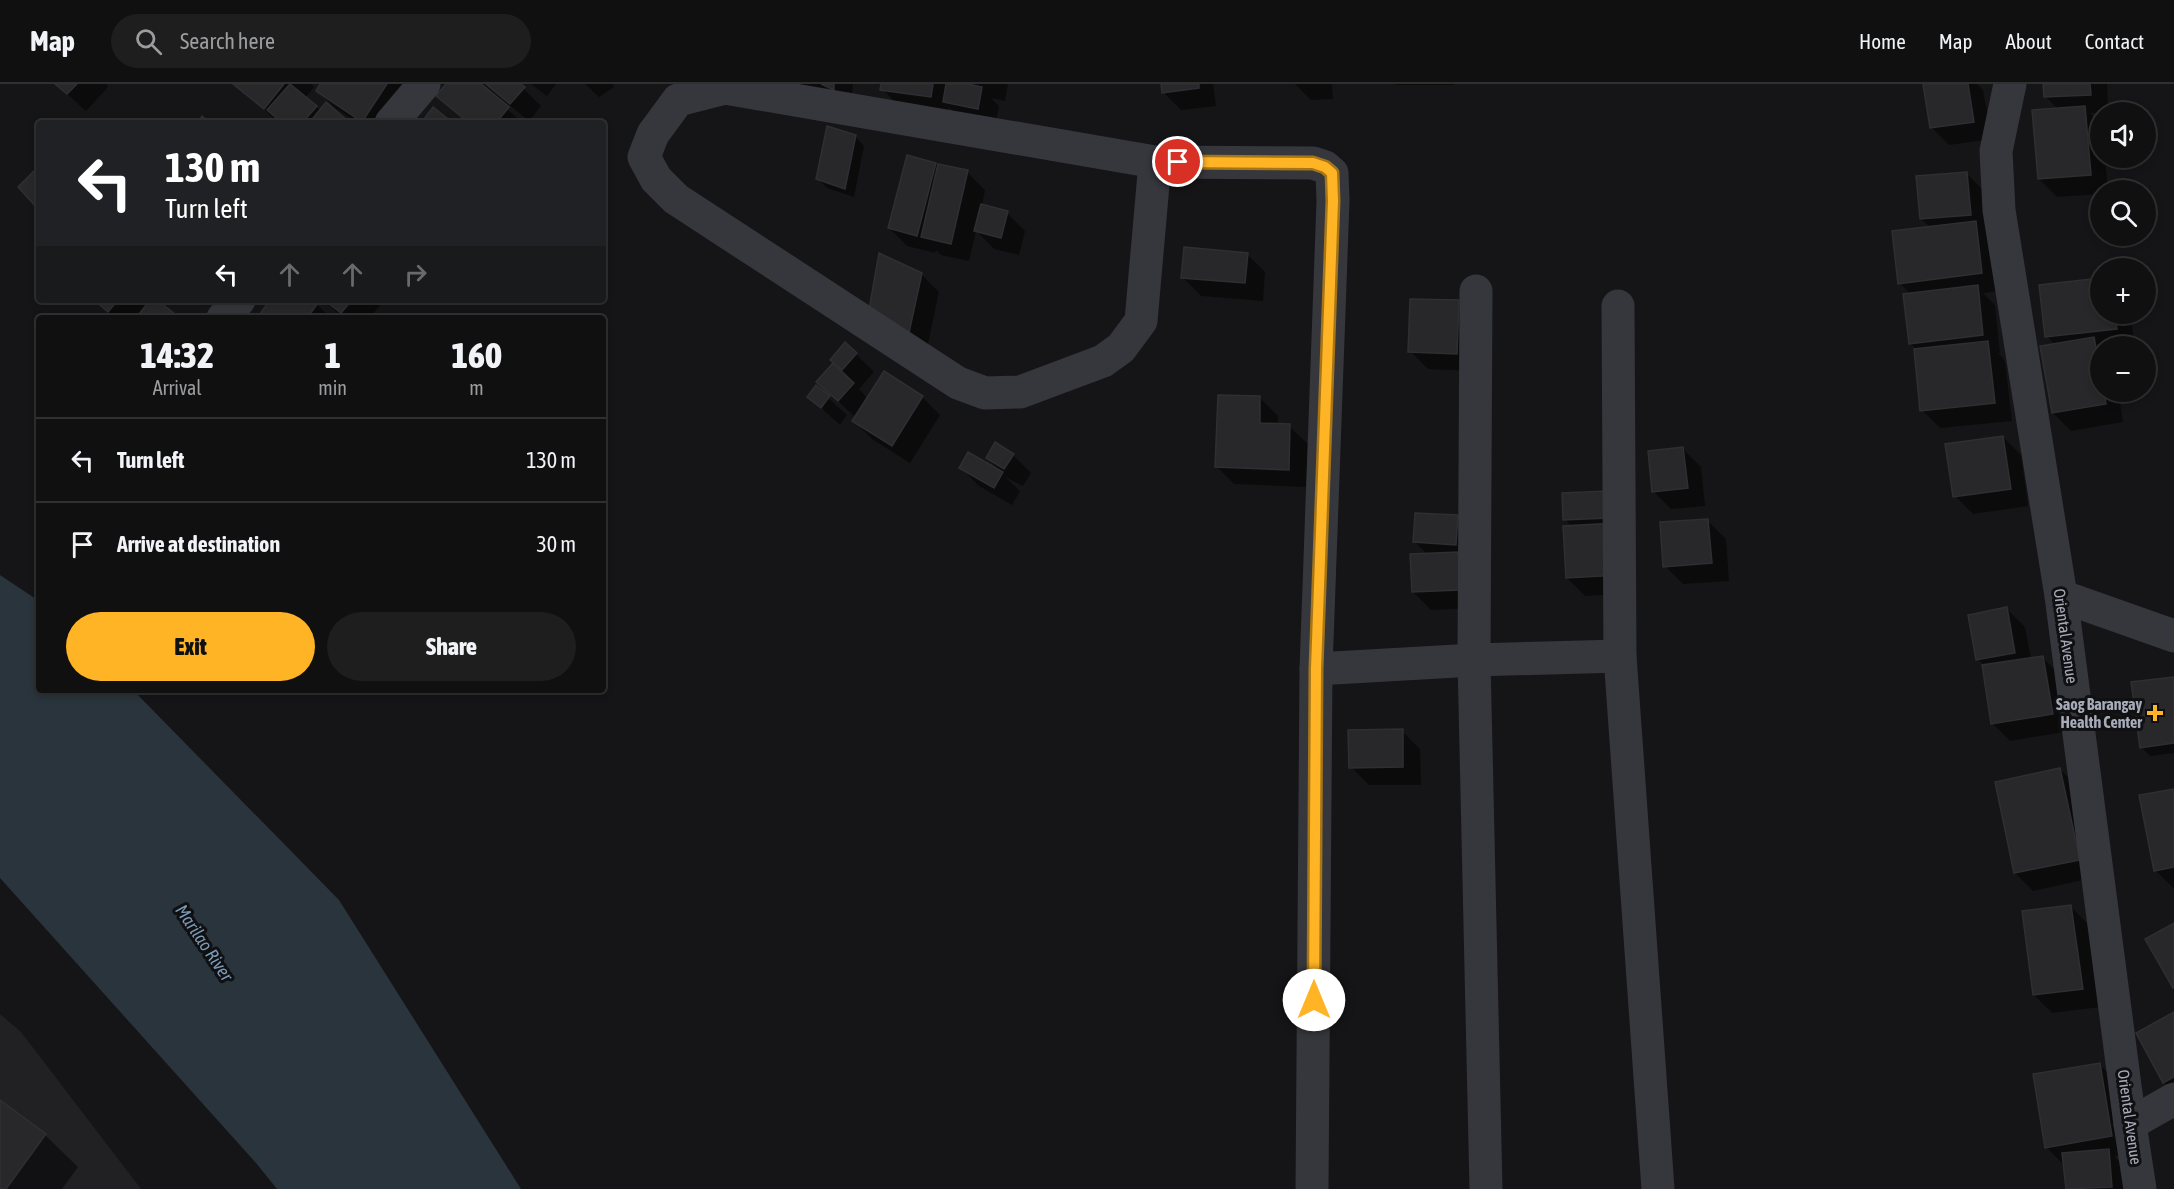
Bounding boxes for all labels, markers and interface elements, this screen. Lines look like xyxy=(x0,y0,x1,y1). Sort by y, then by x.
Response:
search box xyxy=(111,14,531,68)
text: Map xyxy=(30,25,75,57)
icon: search xyxy=(132,25,165,58)
text: Search here xyxy=(180,28,275,54)
text: Home xyxy=(1859,29,1906,53)
text: Map xyxy=(1939,29,1973,53)
text: About xyxy=(2006,29,2052,53)
text: Contact xyxy=(2085,29,2144,53)
map controls xyxy=(2090,102,2156,402)
button: sound xyxy=(2090,102,2156,168)
pin xyxy=(1152,136,1203,187)
text: 130 m xyxy=(165,143,260,191)
icon: left xyxy=(66,144,144,222)
icon: arrive xyxy=(1161,145,1194,178)
button: search xyxy=(2090,180,2156,246)
text: Turn left xyxy=(165,193,248,224)
icon: left xyxy=(210,258,243,291)
icon: ahead xyxy=(273,258,306,291)
icon: ahead xyxy=(336,258,369,291)
icon: right xyxy=(399,258,432,291)
button: + xyxy=(2090,258,2156,324)
text: 14:32 xyxy=(140,334,214,376)
text: 1 xyxy=(324,334,341,376)
text: 160 xyxy=(451,334,502,376)
button: − xyxy=(2090,336,2156,402)
text: Arrival xyxy=(153,376,202,399)
text: min xyxy=(318,376,347,399)
text: m xyxy=(469,376,484,399)
icon: left xyxy=(66,444,99,477)
text: Turn left xyxy=(117,447,184,473)
text: 130 m xyxy=(526,447,576,473)
icon: arrive xyxy=(66,528,99,561)
text: Arrive at destination xyxy=(117,531,280,557)
text: 30 m xyxy=(536,531,576,557)
street label: Oriental Avenue xyxy=(2050,587,2082,685)
button: Exit xyxy=(66,612,315,681)
button: Share xyxy=(327,612,576,681)
place label: Saog Barangay Health Center xyxy=(2056,695,2142,731)
marker: Saog Barangay Health Center xyxy=(2146,704,2164,722)
water label: Marilao River xyxy=(171,901,238,985)
position arrow xyxy=(1282,968,1346,1032)
street label: Oriental Avenue xyxy=(2114,1068,2146,1166)

